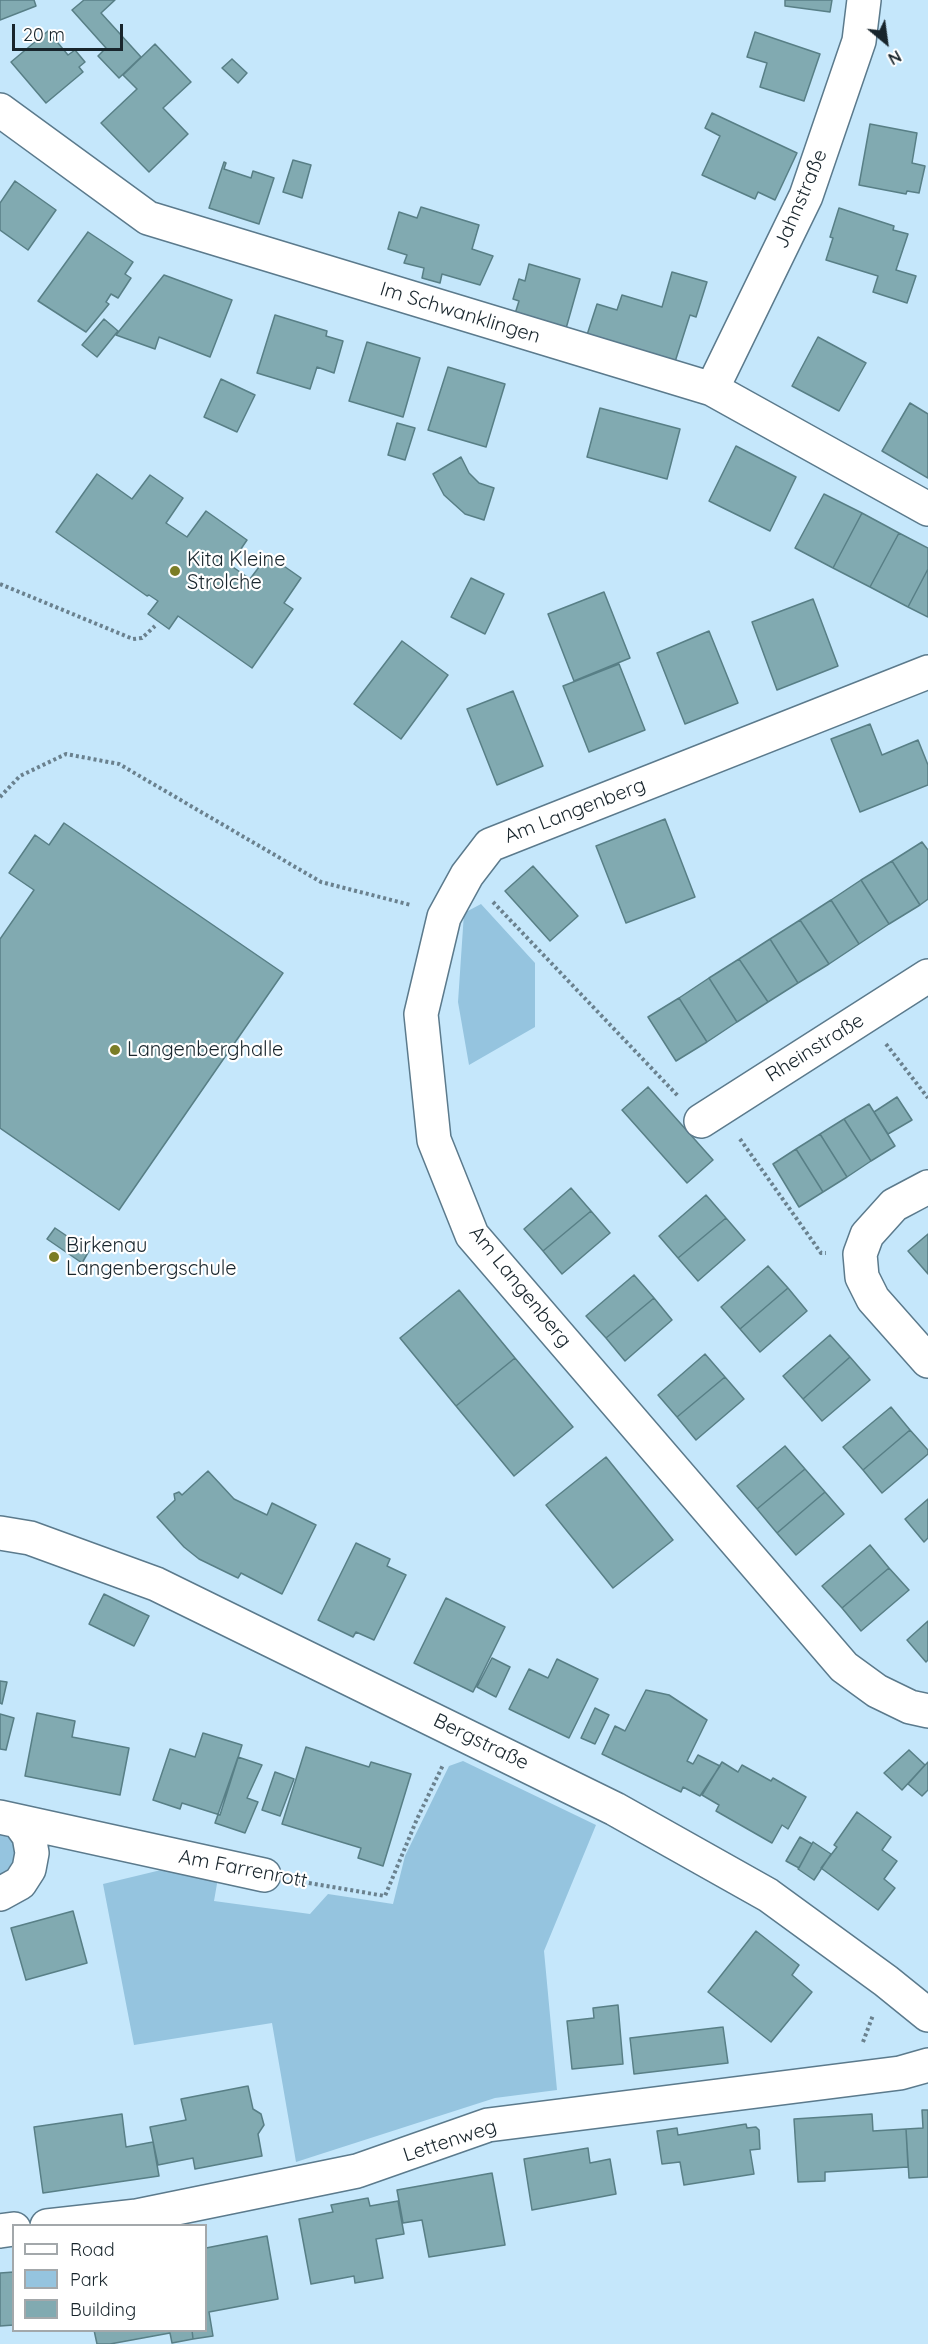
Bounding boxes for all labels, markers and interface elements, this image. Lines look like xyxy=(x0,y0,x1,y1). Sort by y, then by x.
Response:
scale bar xyxy=(15,12,126,50)
north arrow xyxy=(856,12,916,72)
text: 20 m xyxy=(23,23,65,46)
text: N xyxy=(885,46,905,69)
street label: Jahnstraße xyxy=(769,146,833,252)
street label: Im Schwanklingen xyxy=(377,277,543,349)
place label: Kita Kleine Strolche xyxy=(187,548,285,595)
marker: Kita Kleine Strolche xyxy=(168,564,182,578)
street label: Am Langenberg xyxy=(501,773,649,849)
street label: Rheinstraße xyxy=(762,1008,868,1088)
place label: Langenberghalle xyxy=(127,1038,283,1062)
marker: Langenberghalle xyxy=(108,1043,122,1057)
street label: Am Langenberg xyxy=(464,1221,576,1353)
place label: Birkenau Langenbergschule xyxy=(66,1234,237,1281)
marker: Birkenau Langenbergschule xyxy=(47,1250,61,1264)
street label: Bergstraße xyxy=(429,1709,533,1775)
street label: Am Farrenrott xyxy=(177,1845,309,1893)
street label: Lettenweg xyxy=(400,2115,500,2167)
legend xyxy=(12,2224,207,2332)
text: Road xyxy=(70,2238,115,2261)
text: Park xyxy=(70,2268,108,2291)
text: Building xyxy=(70,2298,136,2321)

